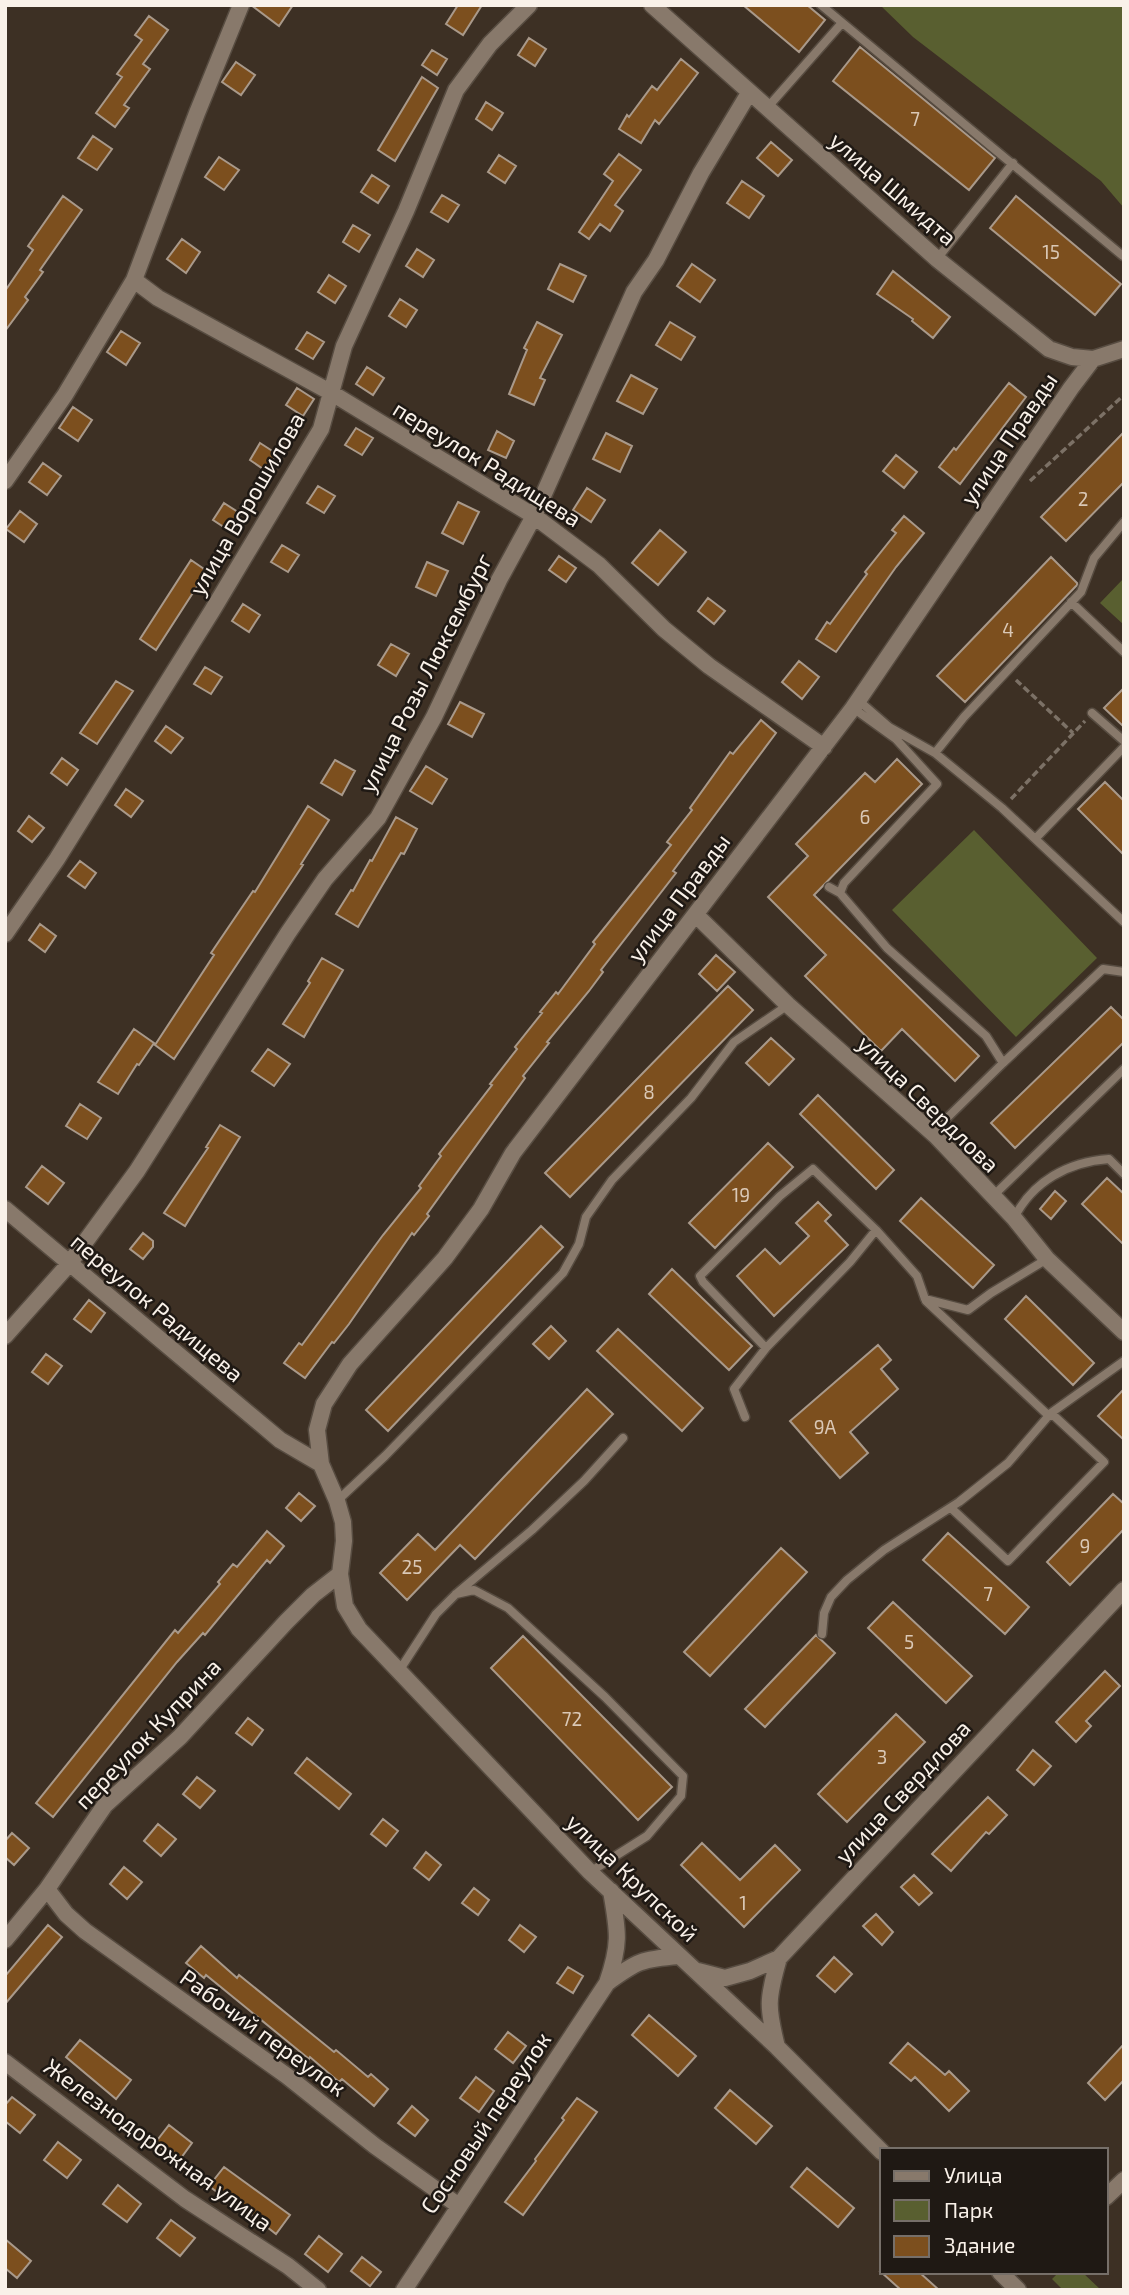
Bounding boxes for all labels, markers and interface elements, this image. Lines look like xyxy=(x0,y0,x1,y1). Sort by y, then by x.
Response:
house number: 7 xyxy=(910,107,920,130)
street label: улица Шмидта xyxy=(824,126,963,252)
house number: 15 xyxy=(1042,240,1060,263)
street label: улица Правды xyxy=(954,367,1064,510)
street label: переулок Радищева xyxy=(388,394,587,533)
street label: улица Ворошилова xyxy=(182,407,311,601)
house number: 2 xyxy=(1078,487,1088,510)
street label: улица Розы Люксембург xyxy=(353,548,499,797)
house number: 4 xyxy=(1002,618,1014,641)
house number: 6 xyxy=(860,805,870,828)
street label: улица Правды xyxy=(621,828,736,968)
street label: улица Свердлова xyxy=(851,1029,1005,1179)
house number: 8 xyxy=(643,1080,655,1103)
house number: 19 xyxy=(732,1183,750,1206)
street label: переулок Радищева xyxy=(65,1227,250,1388)
house number: 9А xyxy=(814,1415,837,1438)
house number: 9 xyxy=(1080,1534,1090,1557)
house number: 25 xyxy=(402,1555,422,1578)
house number: 7 xyxy=(983,1582,993,1605)
house number: 5 xyxy=(904,1630,914,1653)
street label: переулок Куприна xyxy=(68,1652,227,1815)
house number: 72 xyxy=(562,1707,582,1730)
street label: улица Свердлова xyxy=(829,1714,977,1870)
house number: 3 xyxy=(877,1745,887,1768)
street label: улица Крупской xyxy=(560,1807,704,1948)
house number: 1 xyxy=(739,1891,747,1914)
street label: Рабочий переулок xyxy=(175,1963,352,2103)
street label: Сосновый переулок xyxy=(414,2026,557,2219)
street label: Железнодорожная улица xyxy=(38,2052,278,2237)
legend xyxy=(880,2148,1108,2274)
text: Улица xyxy=(944,2162,1003,2187)
text: Парк xyxy=(944,2197,993,2222)
text: Здание xyxy=(944,2232,1015,2257)

